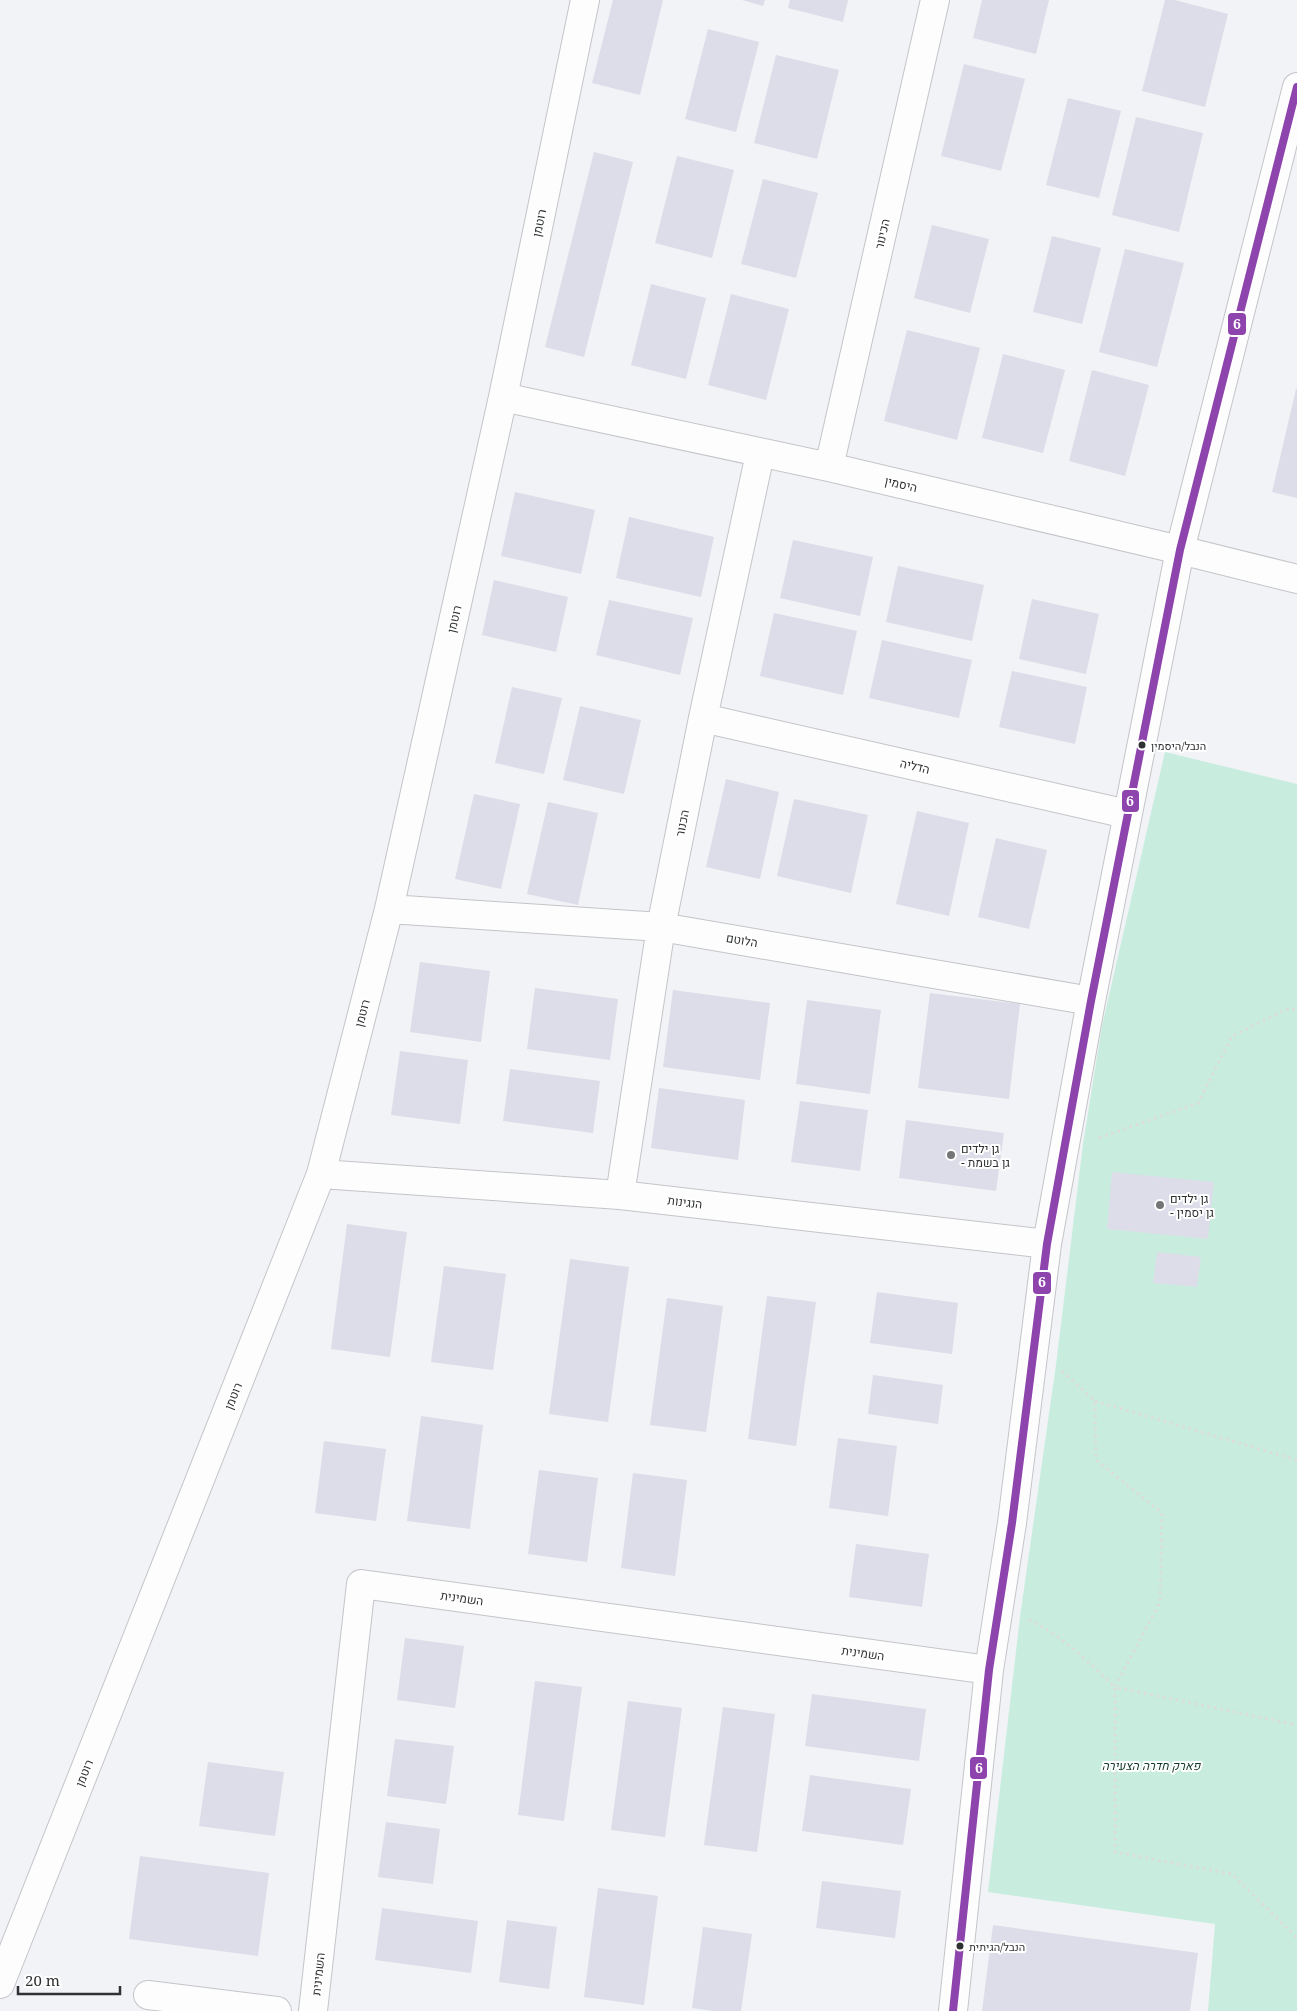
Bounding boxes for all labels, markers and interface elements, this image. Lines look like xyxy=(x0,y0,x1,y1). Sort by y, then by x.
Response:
street label: רוטמן xyxy=(528,208,550,238)
street label: הכינור xyxy=(870,217,894,251)
line badge: 6 xyxy=(1227,312,1247,336)
text: 6 xyxy=(1233,314,1241,333)
street label: היסמין xyxy=(883,472,919,496)
street label: רוטמן xyxy=(443,604,465,634)
place label: הנבל/היסמין xyxy=(1151,738,1206,753)
marker: הנבל/היסמין xyxy=(1137,740,1147,750)
street label: הדליה xyxy=(898,754,932,778)
line badge: 6 xyxy=(1121,789,1140,813)
text: 6 xyxy=(1126,791,1134,810)
street label: הכנור xyxy=(671,808,693,838)
street label: הלוטם xyxy=(725,929,759,951)
street label: רוטמן xyxy=(350,997,374,1029)
place label: גן ילדים - גן בשמת xyxy=(961,1140,1010,1171)
marker: גן ילדים - גן בשמת xyxy=(945,1149,957,1161)
place label: גן ילדים - גן יסמין xyxy=(1170,1190,1214,1221)
street label: הנגינות xyxy=(667,1191,703,1213)
marker: גן ילדים - גן יסמין xyxy=(1154,1199,1166,1211)
line badge: 6 xyxy=(1032,1271,1052,1295)
text: 6 xyxy=(1038,1272,1046,1291)
street label: רוטמן xyxy=(220,1380,246,1412)
street label: השמינית xyxy=(439,1587,485,1609)
street label: השמינית xyxy=(840,1642,886,1664)
line badge: 6 xyxy=(969,1756,988,1780)
street label: רוטמן xyxy=(71,1757,97,1789)
park label: פארק חדרה הצעירה xyxy=(1102,1757,1202,1774)
text: 6 xyxy=(975,1758,983,1777)
place label: הנבל/הגיתית xyxy=(969,1939,1025,1954)
marker: הנבל/הגיתית xyxy=(955,1941,965,1951)
street label: השמינית xyxy=(307,1952,329,1996)
scale bar xyxy=(18,1964,120,1996)
text: 20 m xyxy=(25,1970,60,1990)

